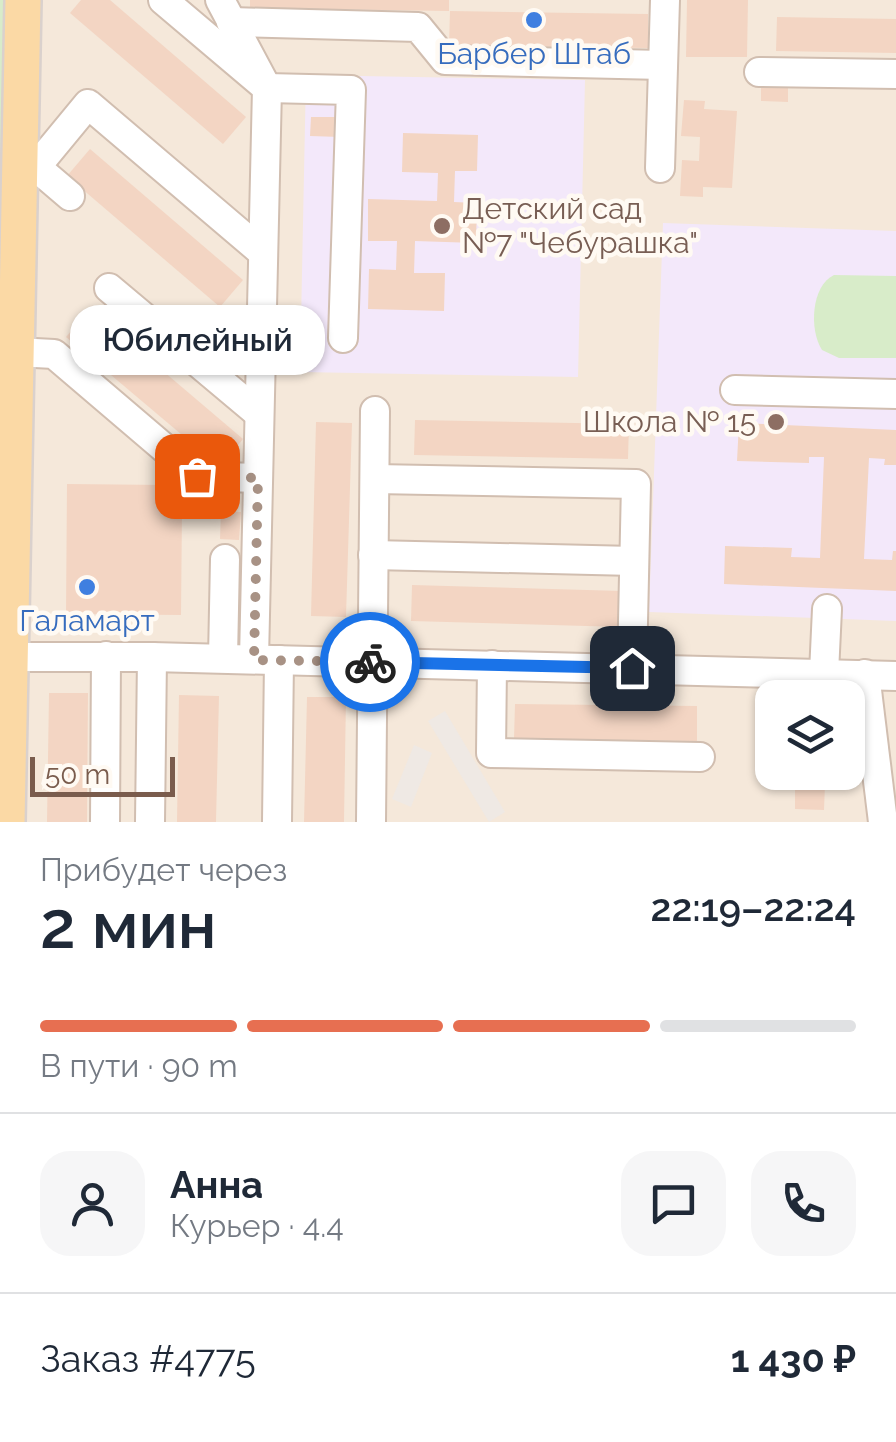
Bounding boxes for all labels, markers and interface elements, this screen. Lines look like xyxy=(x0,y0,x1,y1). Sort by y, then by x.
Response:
marker: Барбер Штаб xyxy=(523,9,545,31)
place label: Барбер Штаб xyxy=(437,36,631,71)
place label: Детский сад №7 "Чебурашка" xyxy=(462,191,698,260)
marker: Детский сад №7 "Чебурашка" xyxy=(431,215,453,237)
callout: Юбилейный xyxy=(70,306,324,376)
text: Юбилейный xyxy=(102,321,293,358)
place label: Школа № 15 xyxy=(583,404,756,439)
marker: Школа № 15 xyxy=(765,411,787,433)
pin xyxy=(155,434,240,519)
icon: bag xyxy=(170,449,225,504)
marker: Галамарт xyxy=(76,576,98,598)
place label: Галамарт xyxy=(19,603,155,638)
courier xyxy=(320,612,420,712)
pin xyxy=(590,626,675,711)
icon: bike xyxy=(343,635,398,690)
icon: home xyxy=(605,641,660,696)
map controls xyxy=(755,680,865,790)
button: layers xyxy=(755,680,865,790)
scale bar xyxy=(30,752,175,796)
text: 50 m xyxy=(45,758,110,791)
text: Прибудет через xyxy=(40,851,287,888)
text: 22:19–22:24 xyxy=(651,885,856,930)
text: 2 мин xyxy=(40,887,217,963)
text: В пути · 90 m xyxy=(40,1047,238,1084)
button: person xyxy=(40,1151,145,1256)
button: chat xyxy=(621,1151,726,1256)
button: phone xyxy=(751,1151,856,1256)
text: Анна xyxy=(170,1162,263,1207)
text: Курьер · 4.4 xyxy=(170,1207,344,1244)
text: Заказ #4775 xyxy=(40,1336,256,1381)
text: 1 430 ₽ xyxy=(731,1336,856,1381)

